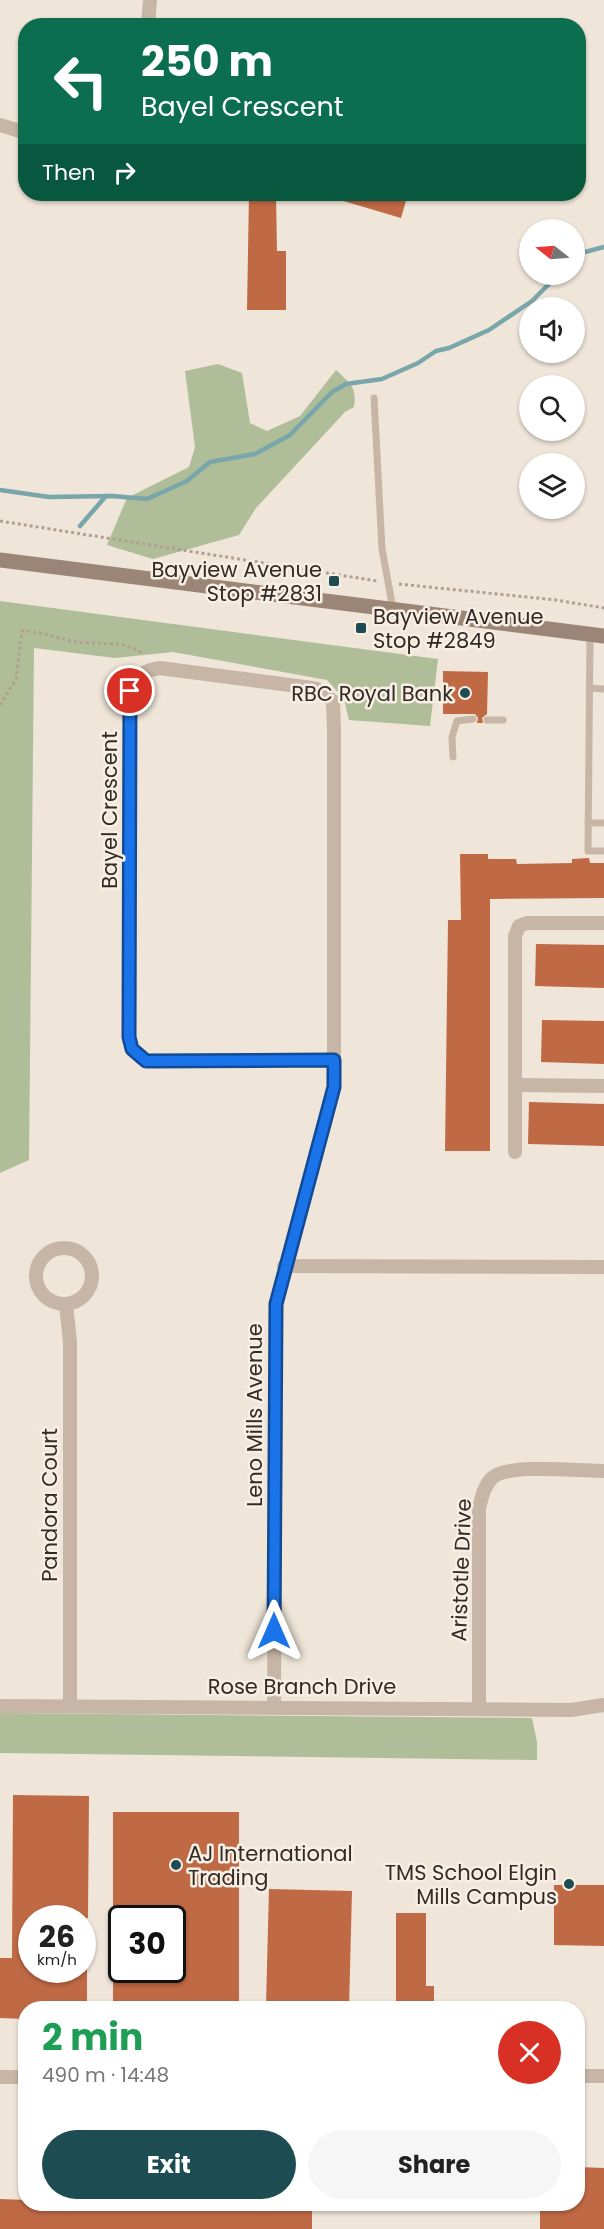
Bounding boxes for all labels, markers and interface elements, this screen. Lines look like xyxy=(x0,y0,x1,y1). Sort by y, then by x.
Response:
text: 250 m xyxy=(141,32,273,91)
icon: left xyxy=(42,42,120,120)
text: Bayel Crescent xyxy=(141,88,344,125)
icon: right xyxy=(108,156,141,189)
text: Then xyxy=(42,157,96,188)
north arrow xyxy=(519,219,585,285)
map controls xyxy=(519,219,585,519)
button: sound xyxy=(519,297,585,363)
button: search xyxy=(519,375,585,441)
button: layers xyxy=(519,453,585,519)
place label: Bayview Avenue Stop #2831 xyxy=(151,555,322,608)
marker: Bayview Avenue Stop #2831 xyxy=(327,574,341,588)
place label: Bayview Avenue Stop #2849 xyxy=(373,602,544,655)
marker: Bayview Avenue Stop #2849 xyxy=(354,621,368,635)
pin xyxy=(104,665,155,716)
icon: arrive xyxy=(113,674,146,707)
place label: RBC Royal Bank xyxy=(291,679,453,708)
marker: RBC Royal Bank xyxy=(458,686,472,700)
street label: Bayel Crescent xyxy=(95,731,124,889)
street label: Leno Mills Avenue xyxy=(240,1323,269,1507)
street label: Pandora Court xyxy=(35,1428,64,1582)
street label: Aristotle Drive xyxy=(444,1498,478,1642)
position arrow xyxy=(242,1599,306,1663)
street label: Rose Branch Drive xyxy=(208,1672,396,1701)
place label: AJ International Trading xyxy=(188,1839,353,1892)
marker: AJ International Trading xyxy=(169,1858,183,1872)
place label: TMS School Elgin Mills Campus xyxy=(385,1858,557,1911)
marker: TMS School Elgin Mills Campus xyxy=(562,1877,576,1891)
speed limit sign: 30 xyxy=(108,1905,186,1983)
text: 26 xyxy=(39,1915,75,1958)
text: km/h xyxy=(37,1949,77,1970)
text: 2 min xyxy=(42,2012,143,2063)
button: close xyxy=(498,2021,561,2084)
text: 490 m · 14:48 xyxy=(42,2061,169,2089)
button: Exit xyxy=(42,2130,296,2199)
button: Share xyxy=(308,2130,561,2199)

